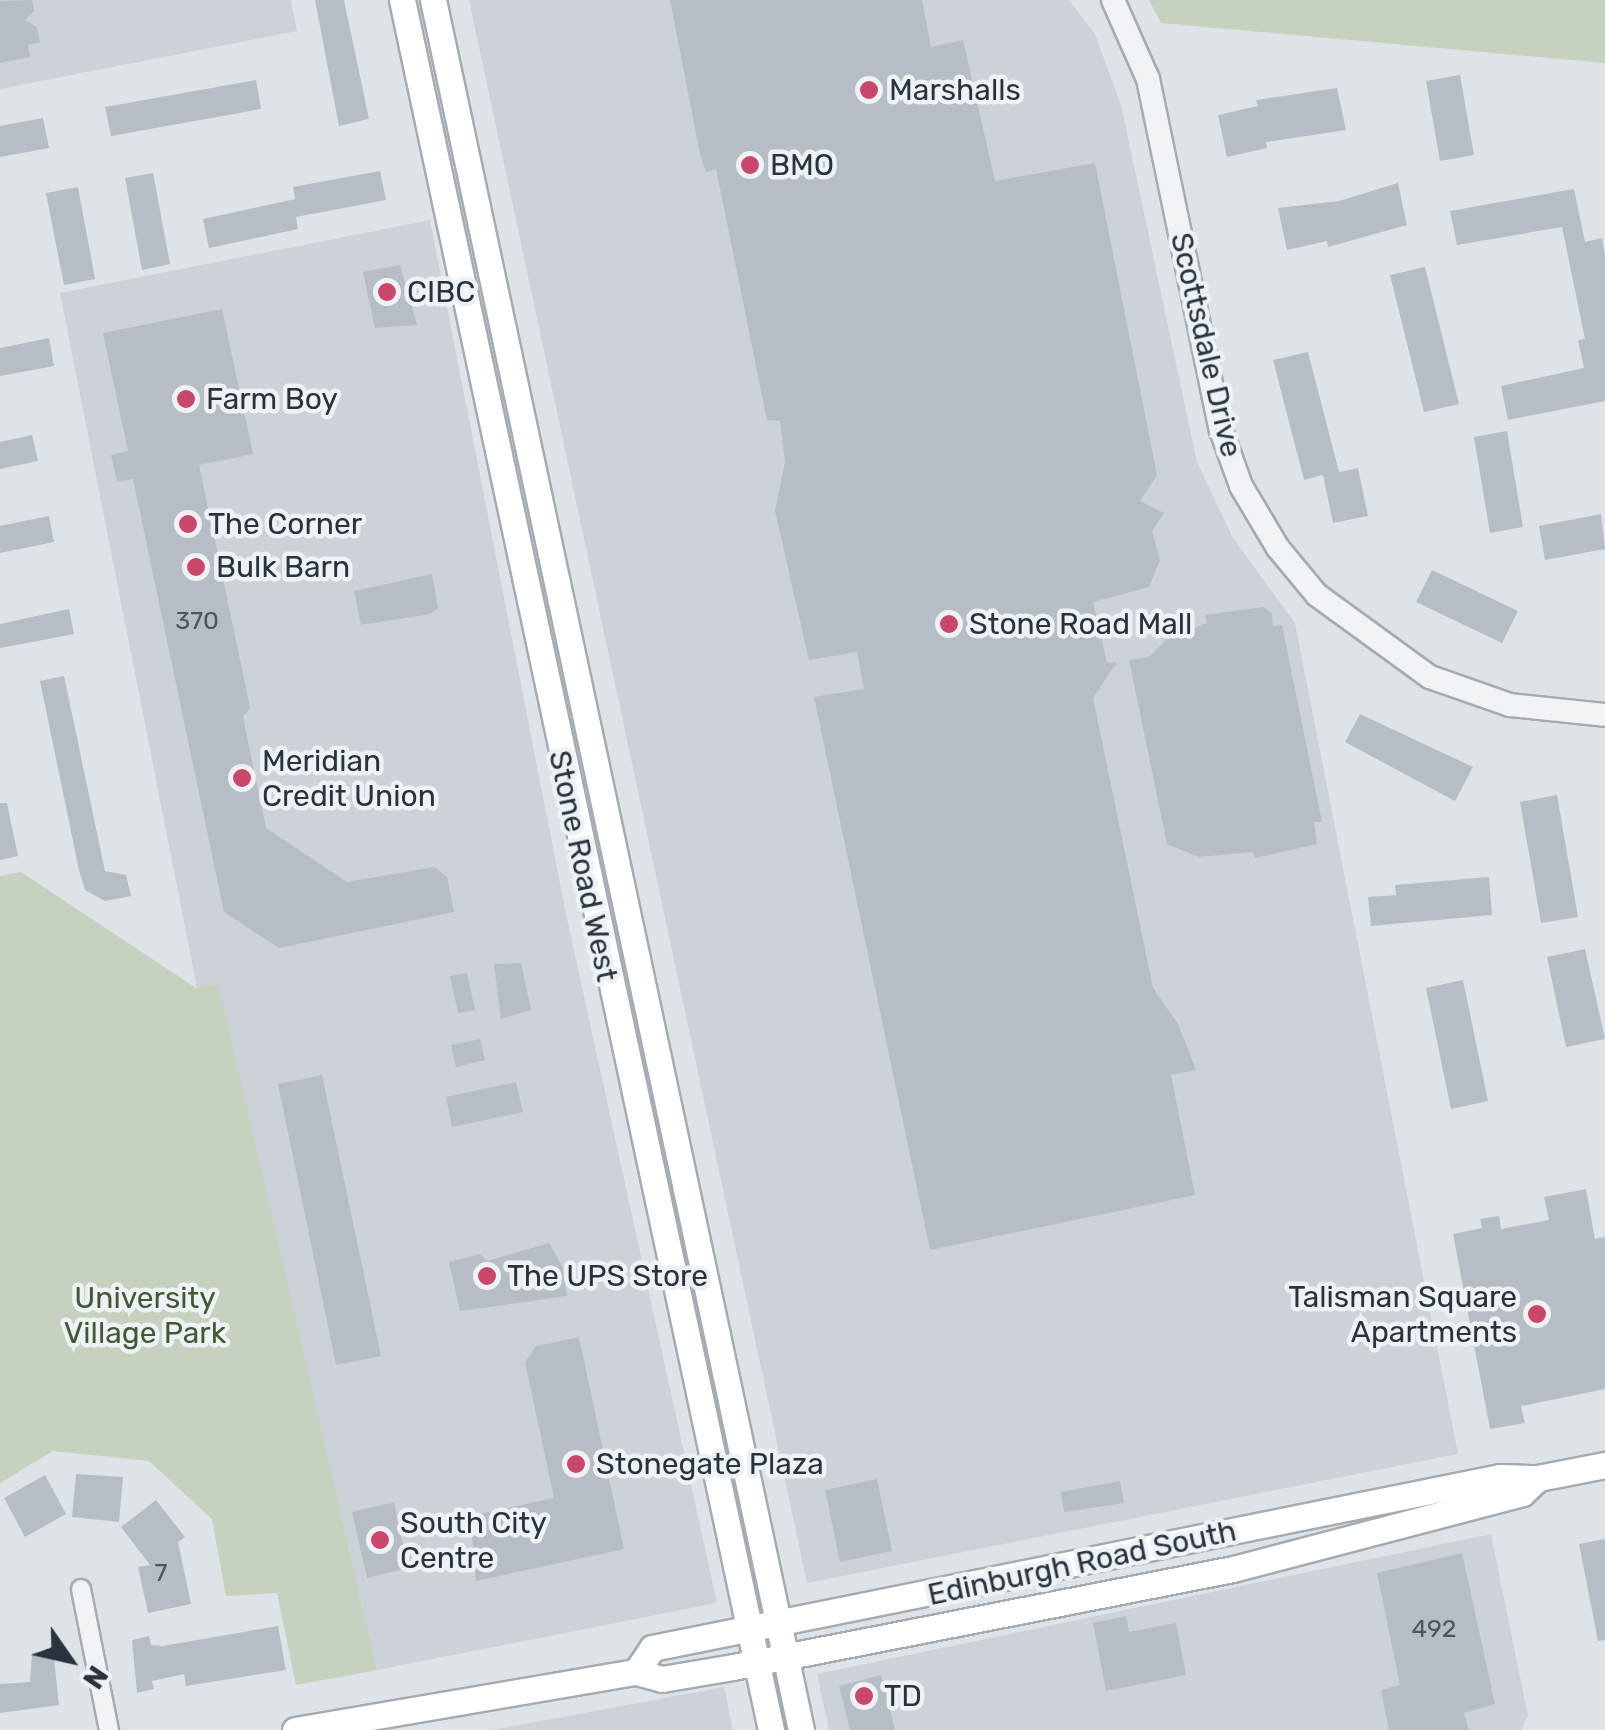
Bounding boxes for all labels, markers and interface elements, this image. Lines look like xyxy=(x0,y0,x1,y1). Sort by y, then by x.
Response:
place label: Marshalls xyxy=(889,72,1021,108)
marker: Marshalls xyxy=(858,79,880,101)
place label: BMO xyxy=(770,147,834,183)
marker: BMO xyxy=(739,154,761,176)
street label: Scottsdale Drive xyxy=(1163,229,1249,461)
place label: CIBC xyxy=(407,274,475,310)
marker: CIBC xyxy=(376,281,398,303)
place label: Farm Boy xyxy=(206,381,338,417)
marker: Farm Boy xyxy=(175,388,197,410)
place label: The Corner xyxy=(208,506,362,542)
marker: The Corner xyxy=(177,513,199,535)
place label: Bulk Barn xyxy=(216,549,350,585)
marker: Bulk Barn xyxy=(185,556,207,578)
house number: 370 xyxy=(175,606,219,636)
place label: Stone Road Mall xyxy=(969,606,1192,642)
marker: Stone Road Mall xyxy=(938,613,960,635)
place label: Meridian Credit Union xyxy=(262,743,436,814)
street label: Stone Road West xyxy=(541,747,625,985)
marker: Meridian Credit Union xyxy=(231,767,253,789)
place label: The UPS Store xyxy=(507,1258,708,1294)
marker: The UPS Store xyxy=(476,1265,498,1287)
place label: Talisman Square Apartments xyxy=(1288,1279,1517,1350)
park label: University Village Park xyxy=(64,1280,226,1350)
marker: Talisman Square Apartments xyxy=(1526,1303,1548,1325)
place label: Stonegate Plaza xyxy=(596,1446,824,1482)
marker: Stonegate Plaza xyxy=(565,1453,587,1475)
place label: South City Centre xyxy=(400,1505,547,1576)
street label: Edinburgh Road South xyxy=(925,1513,1239,1613)
marker: South City Centre xyxy=(369,1529,391,1551)
house number: 7 xyxy=(155,1558,167,1588)
north arrow xyxy=(20,1610,120,1710)
house number: 492 xyxy=(1412,1614,1456,1644)
text: N xyxy=(76,1659,115,1695)
place label: TD xyxy=(884,1678,922,1714)
marker: TD xyxy=(853,1685,875,1707)

